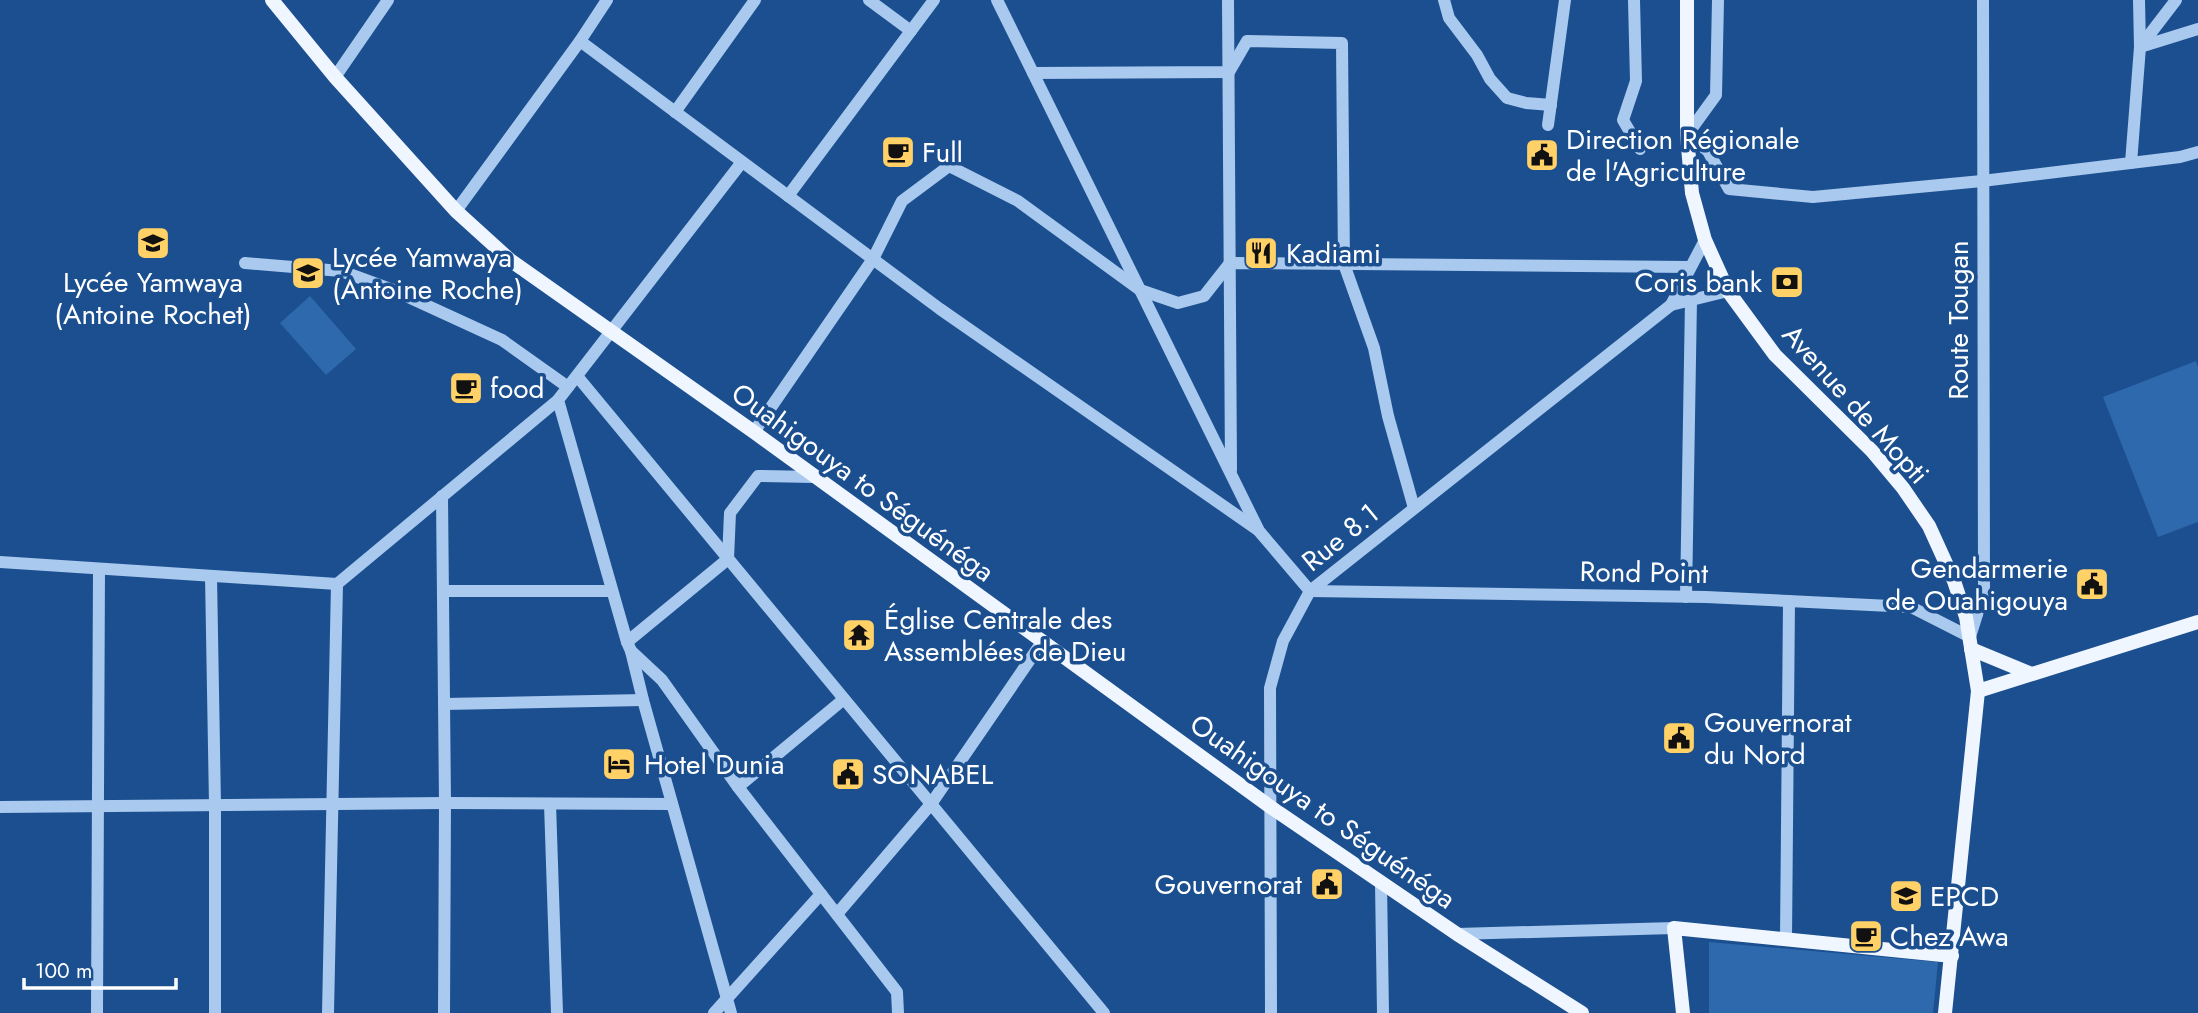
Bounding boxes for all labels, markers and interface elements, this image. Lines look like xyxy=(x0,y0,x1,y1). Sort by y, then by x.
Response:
place label: Direction Régionale de l'Agriculture xyxy=(1566,119,1799,192)
place label: Full xyxy=(922,132,963,173)
cafe icon: Full xyxy=(879,133,917,171)
public building icon: Direction Régionale de l'Agriculture xyxy=(1523,136,1561,174)
school or university icon: Lycée Yamwaya (Antoine Rochet) xyxy=(134,224,172,262)
place label: Kadiami xyxy=(1286,233,1381,274)
restaurant icon: Kadiami xyxy=(1242,234,1280,272)
place label: Lycée Yamwaya (Antoine Roche) xyxy=(332,237,523,310)
street label: Route Tougan xyxy=(1938,240,1979,400)
school or university icon: Lycée Yamwaya (Antoine Roche) xyxy=(289,254,327,292)
place label: Lycée Yamwaya (Antoine Rochet) xyxy=(54,262,252,335)
place label: Coris bank xyxy=(1635,262,1763,303)
bank icon: Coris bank xyxy=(1768,263,1806,301)
street label: Avenue de Mopti xyxy=(1773,315,1939,493)
place label: food xyxy=(490,368,545,409)
cafe icon: food xyxy=(447,369,485,407)
street label: Ouahigouya to Séguénéga xyxy=(723,373,1003,592)
street label: Rue 8.1 xyxy=(1293,493,1388,581)
place label: Gendarmerie de Ouahigouya xyxy=(1885,548,2068,621)
street label: Rond Point xyxy=(1579,551,1709,594)
public building icon: Gendarmerie de Ouahigouya xyxy=(2073,565,2111,603)
place label: Église Centrale des Assemblées de Dieu xyxy=(884,599,1126,672)
temple icon: Église Centrale des Assemblées de Dieu xyxy=(840,616,878,654)
place label: Gouvernorat du Nord xyxy=(1704,702,1852,775)
street label: Ouahigouya to Séguénéga xyxy=(1181,704,1464,919)
public building icon: Gouvernorat du Nord xyxy=(1660,719,1698,757)
place label: Hotel Dunia xyxy=(644,744,784,785)
hotel icon: Hotel Dunia xyxy=(600,745,638,783)
place label: SONABEL xyxy=(872,754,994,795)
public building icon: SONABEL xyxy=(829,755,867,793)
place label: Gouvernorat xyxy=(1155,864,1302,905)
public building icon: Gouvernorat xyxy=(1308,865,1346,903)
place label: EPCD xyxy=(1930,876,1999,917)
school or university icon: EPCD xyxy=(1887,877,1925,915)
place label: Chez Awa xyxy=(1890,916,2009,957)
cafe icon: Chez Awa xyxy=(1847,917,1885,955)
scale bar xyxy=(24,946,177,990)
text: 100 m xyxy=(35,956,92,986)

